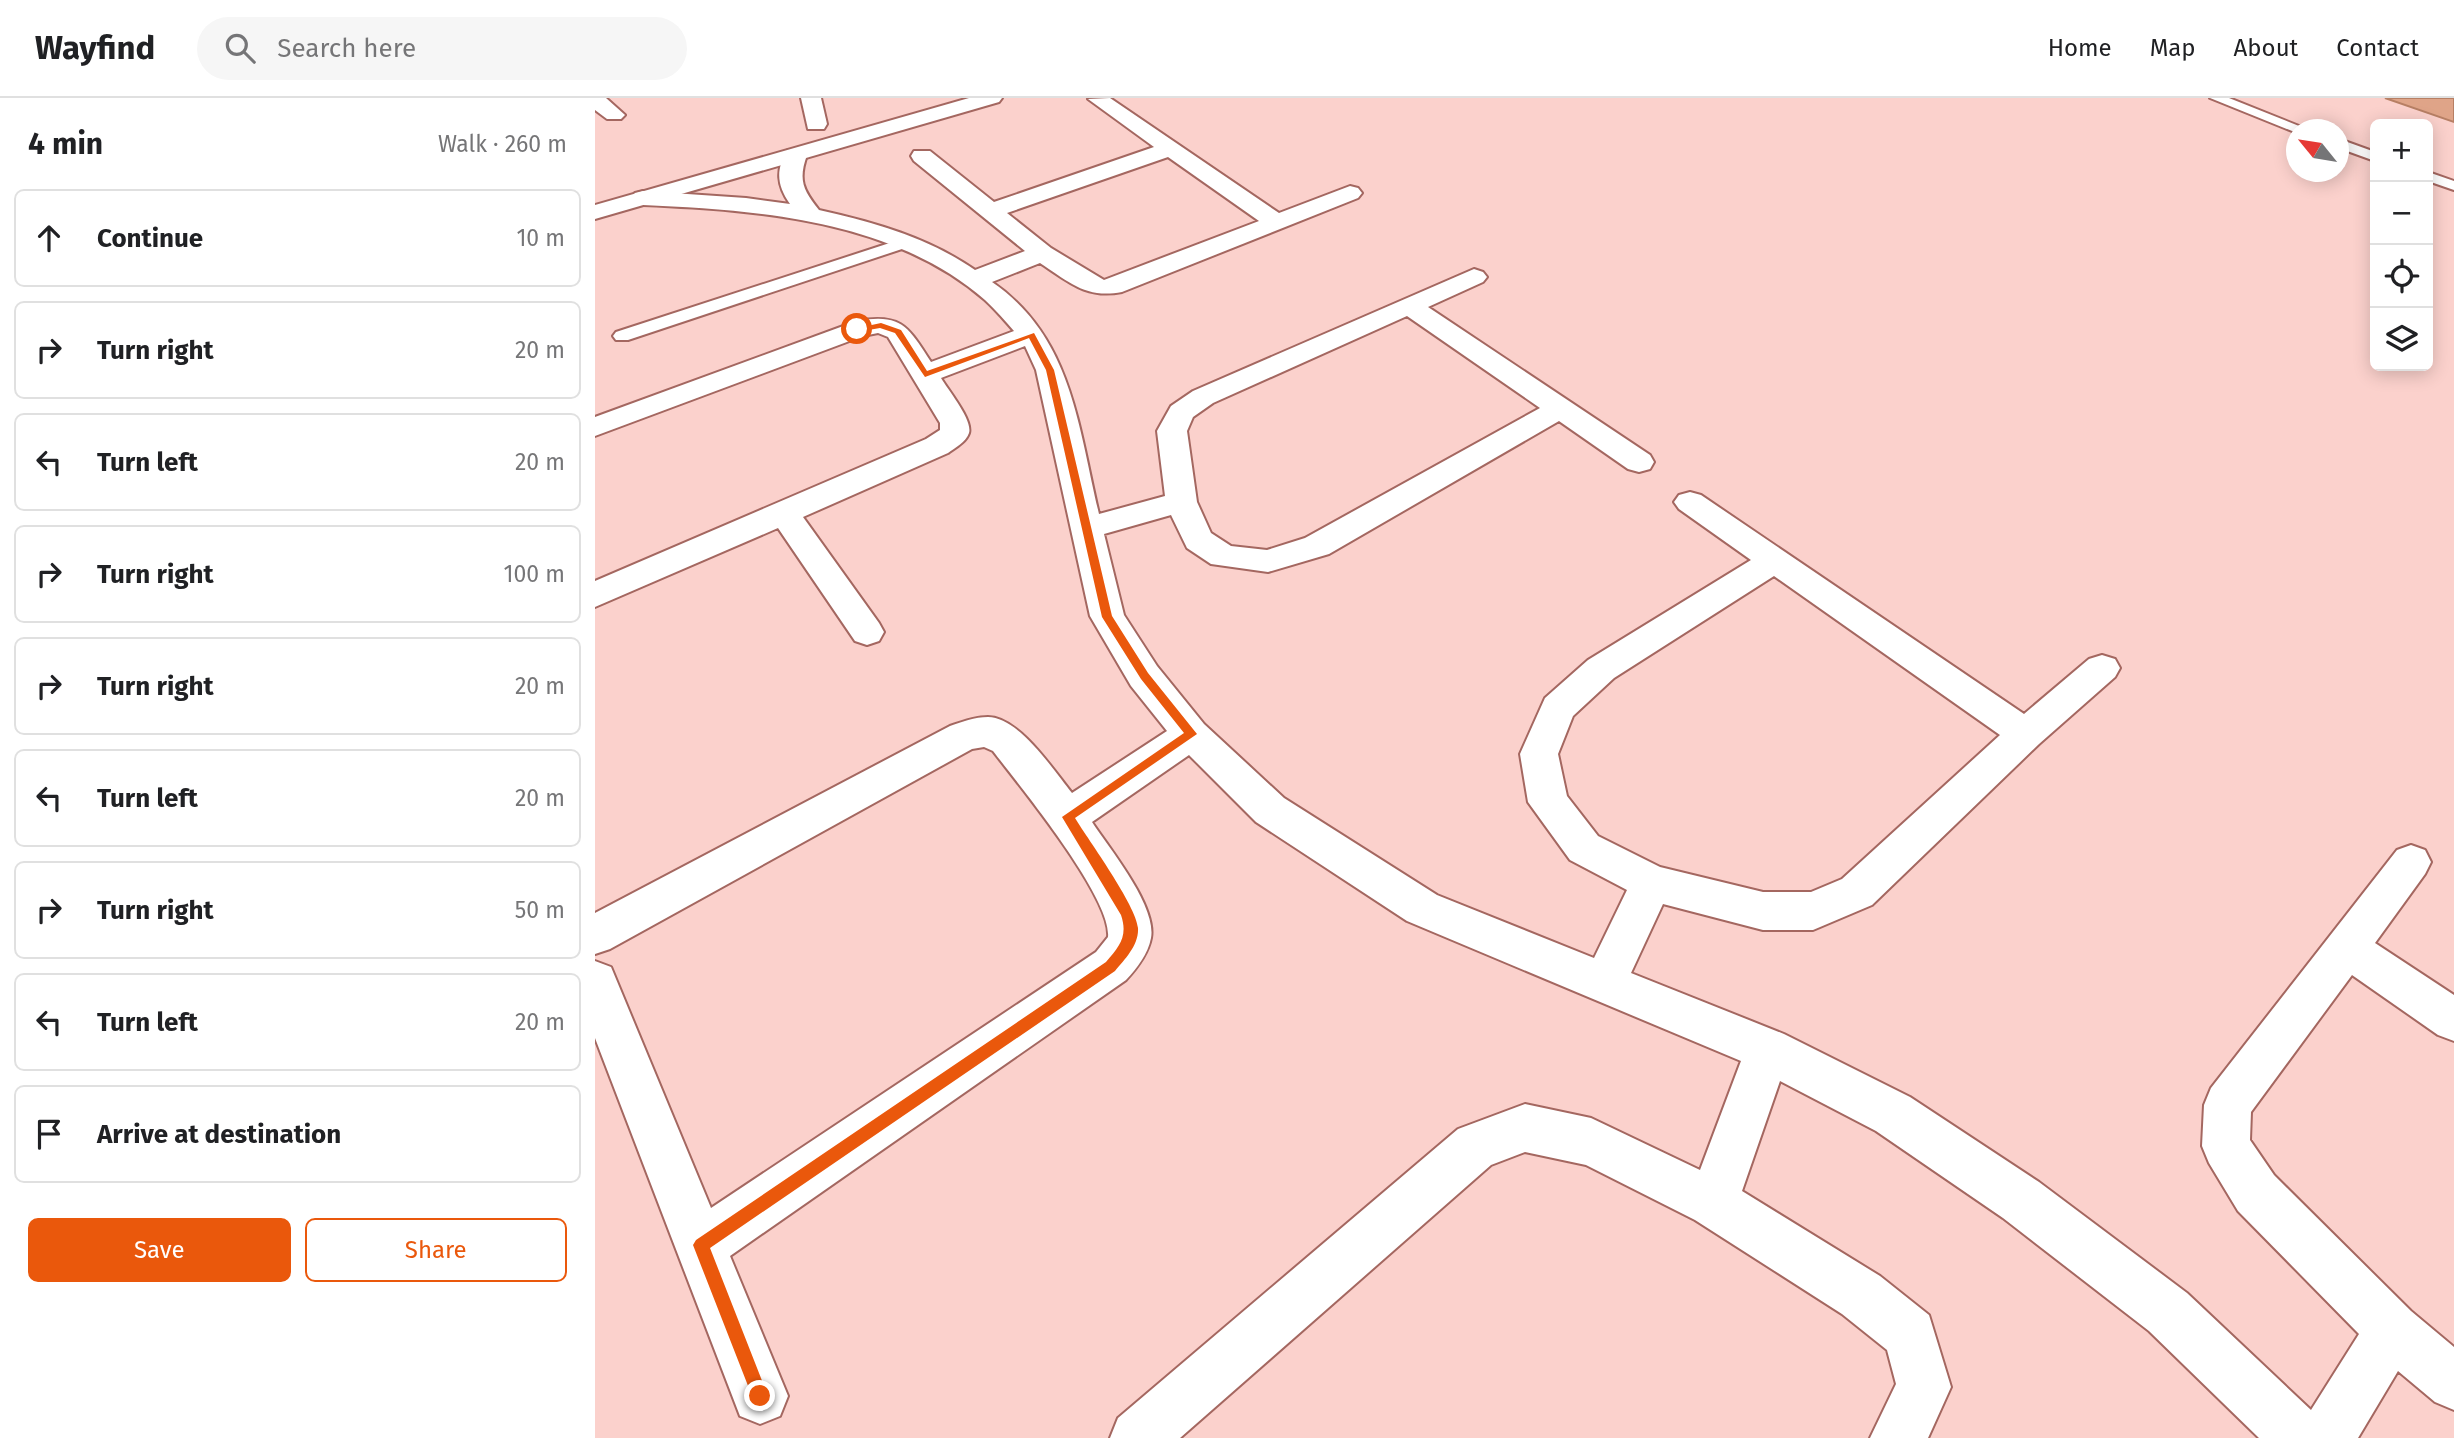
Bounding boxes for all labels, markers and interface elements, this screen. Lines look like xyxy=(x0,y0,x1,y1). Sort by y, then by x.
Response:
search box xyxy=(197,17,687,80)
text: Wayfind xyxy=(35,28,155,68)
icon: search xyxy=(221,29,259,67)
text: Search here xyxy=(277,33,416,64)
text: Home xyxy=(2048,34,2112,62)
text: Map xyxy=(2150,34,2196,62)
text: About xyxy=(2234,34,2298,62)
text: Contact xyxy=(2336,34,2419,62)
north arrow xyxy=(2286,119,2349,182)
map controls xyxy=(2370,119,2433,371)
button: + xyxy=(2370,119,2433,182)
text: 4 min xyxy=(28,126,103,162)
text: Walk · 260 m xyxy=(438,130,567,158)
button: − xyxy=(2370,182,2433,245)
icon: ahead xyxy=(30,219,68,257)
text: Continue xyxy=(97,223,203,254)
text: 10 m xyxy=(516,224,565,252)
button: locate xyxy=(2370,245,2433,308)
button: layers xyxy=(2370,308,2433,371)
route start xyxy=(841,313,872,344)
icon: right xyxy=(30,331,68,369)
text: Turn right xyxy=(97,335,214,366)
text: 20 m xyxy=(515,336,565,364)
icon: left xyxy=(30,443,68,481)
text: Turn left xyxy=(97,447,198,478)
text: 20 m xyxy=(515,448,565,476)
icon: right xyxy=(30,555,68,593)
text: Turn right xyxy=(97,559,214,590)
text: 100 m xyxy=(504,560,565,588)
icon: right xyxy=(30,667,68,705)
text: Turn right xyxy=(97,671,214,702)
text: 20 m xyxy=(515,672,565,700)
icon: left xyxy=(30,779,68,817)
text: Turn left xyxy=(97,783,198,814)
text: 20 m xyxy=(515,784,565,812)
icon: right xyxy=(30,891,68,929)
text: Turn right xyxy=(97,895,214,926)
text: 50 m xyxy=(515,896,565,924)
icon: left xyxy=(30,1003,68,1041)
text: Turn left xyxy=(97,1007,198,1038)
text: 20 m xyxy=(515,1008,565,1036)
icon: arrive xyxy=(30,1115,68,1153)
text: Arrive at destination xyxy=(97,1119,341,1150)
button: Save xyxy=(28,1218,291,1282)
button: Share xyxy=(305,1218,567,1282)
route end xyxy=(744,1380,775,1411)

